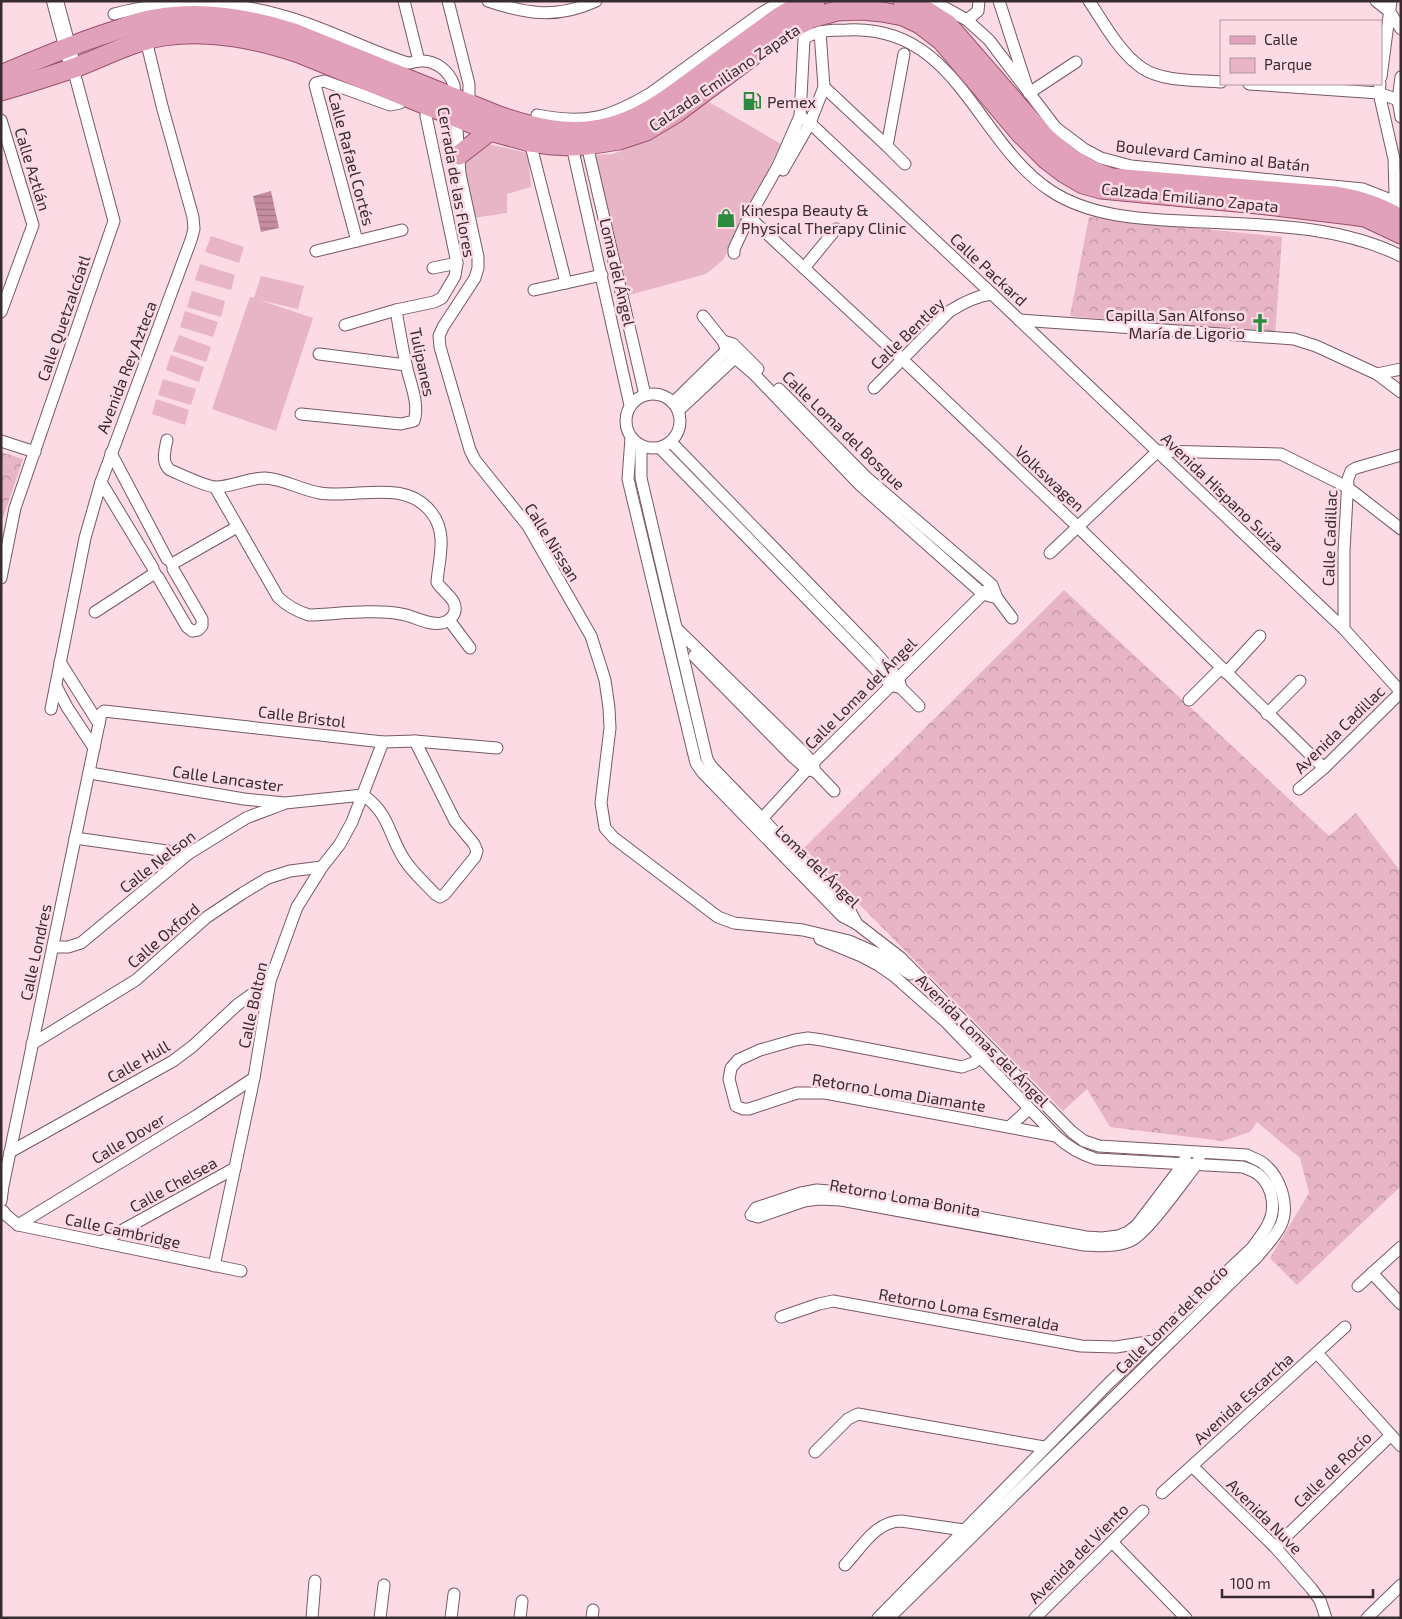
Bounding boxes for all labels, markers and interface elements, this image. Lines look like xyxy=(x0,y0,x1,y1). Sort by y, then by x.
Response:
street label: Calzada Emiliano Zapata xyxy=(645,19,803,135)
legend xyxy=(1220,20,1382,85)
text: Calle xyxy=(1264,30,1298,48)
text: Parque xyxy=(1264,55,1312,73)
street label: Calle Rafael Cortés xyxy=(325,90,379,228)
fuel station icon: Pemex xyxy=(741,90,763,112)
place label: Pemex xyxy=(767,92,817,111)
street label: Cerrada de las Flores xyxy=(434,105,480,259)
street label: Calle Aztlán xyxy=(11,125,55,213)
street label: Boulevard Camino al Batán xyxy=(1115,135,1311,175)
street label: Calzada Emiliano Zapata xyxy=(1100,178,1280,216)
place label: Kinespa Beauty & Physical Therapy Clinic xyxy=(741,200,907,237)
shop icon: Kinespa Beauty & Physical Therapy Clinic xyxy=(715,207,737,229)
street label: Loma del Ángel xyxy=(596,216,640,328)
street label: Calle Packard xyxy=(947,229,1031,309)
street label: Calle Quetzalcóatl xyxy=(32,252,95,384)
street label: Calle Bentley xyxy=(866,293,948,373)
street label: Avenida Rey Azteca xyxy=(92,298,160,436)
place label: Capilla San Alfonso María de Ligorio xyxy=(1106,305,1245,342)
church icon: Capilla San Alfonso María de Ligorio xyxy=(1249,312,1271,334)
street label: Tulipanes xyxy=(406,326,440,398)
street label: Calle Loma del Bosque xyxy=(779,367,909,493)
street label: Avenida Hispano Suiza xyxy=(1158,428,1288,556)
street label: Volkswagen xyxy=(1011,441,1089,515)
street label: Calle Cadillac xyxy=(1318,489,1340,587)
street label: Calle Nissan xyxy=(521,499,585,585)
street label: Calle Loma del Ángel xyxy=(800,633,920,753)
street label: Avenida Cadillac xyxy=(1290,681,1388,777)
street label: Calle Bristol xyxy=(257,701,347,731)
street label: Calle Lancaster xyxy=(171,761,285,795)
street label: Loma del Ángel xyxy=(772,821,864,911)
street label: Calle Nelson xyxy=(115,826,199,896)
street label: Calle Oxford xyxy=(123,899,203,971)
street label: Calle Londres xyxy=(15,902,55,1002)
street label: Calle Bolton xyxy=(234,960,270,1050)
street label: Avenida Lomas del Ángel xyxy=(913,970,1054,1111)
street label: Calle Hull xyxy=(103,1035,173,1086)
street label: Retorno Loma Diamante xyxy=(811,1069,987,1115)
street label: Calle Dover xyxy=(88,1108,169,1167)
street label: Calle Chelsea xyxy=(126,1152,220,1216)
street label: Retorno Loma Bonita xyxy=(828,1174,982,1220)
street label: Calle Cambridge xyxy=(63,1208,183,1252)
street label: Calle Loma del Rocío xyxy=(1111,1261,1231,1377)
street label: Retorno Loma Esmeralda xyxy=(877,1284,1061,1334)
street label: Avenida Escarcha xyxy=(1189,1348,1297,1448)
street label: Calle de Rocío xyxy=(1289,1427,1375,1511)
street label: Avenida Nuve xyxy=(1223,1474,1307,1558)
street label: Avenida del Viento xyxy=(1024,1499,1132,1607)
scale bar xyxy=(1222,1566,1373,1598)
text: 100 m xyxy=(1230,1574,1271,1592)

